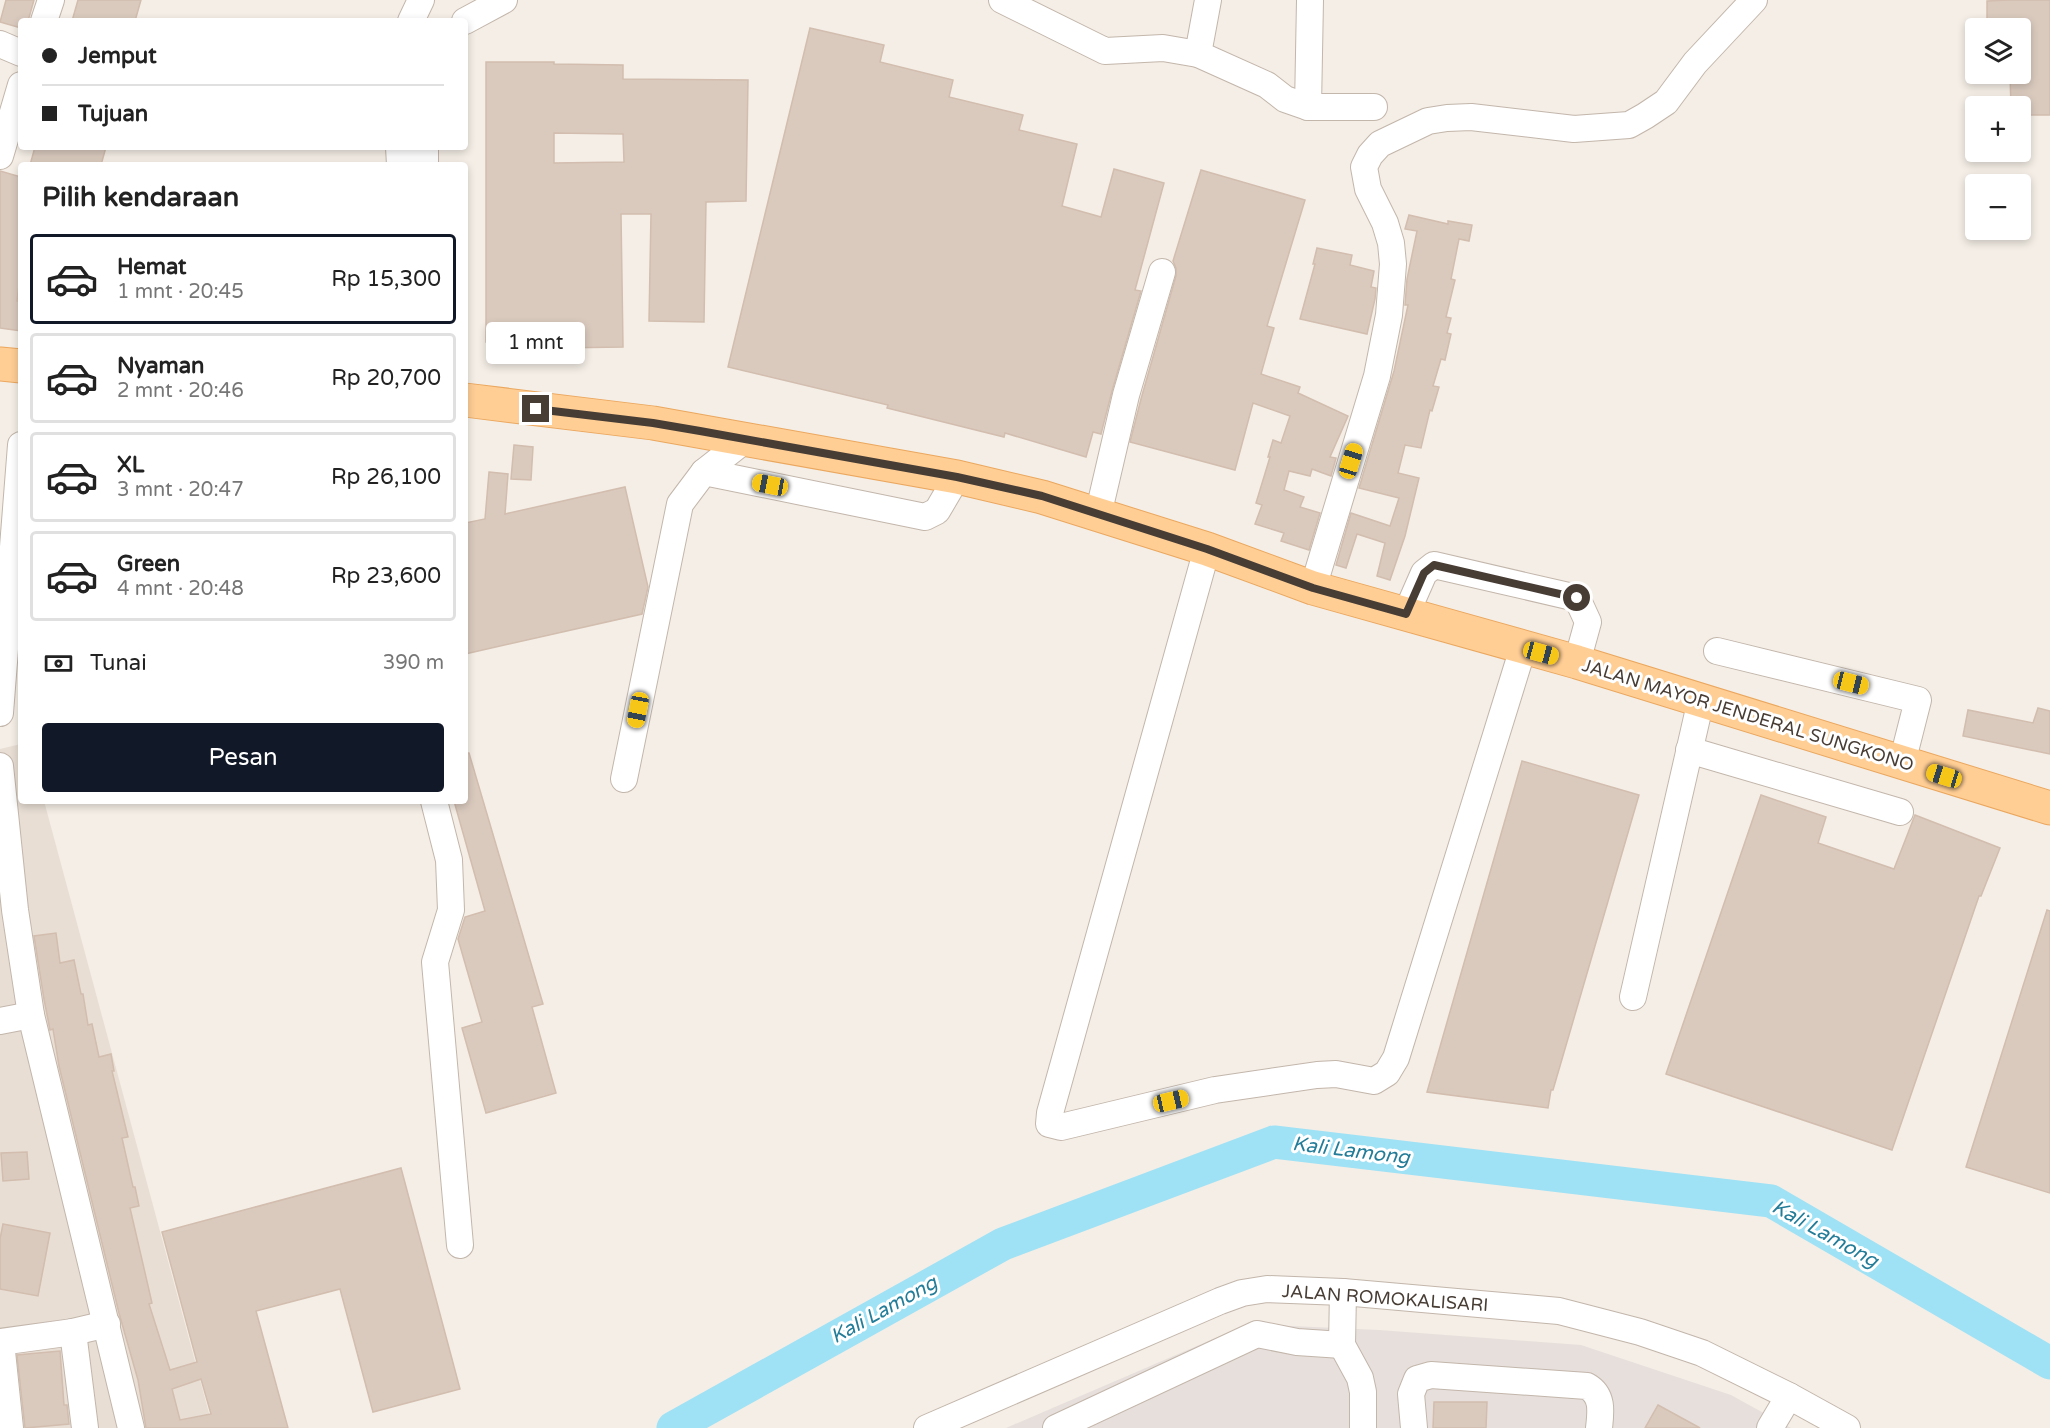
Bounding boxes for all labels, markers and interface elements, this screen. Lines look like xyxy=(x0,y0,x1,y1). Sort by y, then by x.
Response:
map controls xyxy=(1965,18,2031,240)
button: layers xyxy=(1965,18,2031,84)
text: Jemput xyxy=(78,43,157,69)
button: + xyxy=(1965,96,2031,162)
text: Tujuan xyxy=(78,101,148,127)
button: − xyxy=(1965,174,2031,240)
text: Pilih kendaraan xyxy=(42,181,239,214)
icon: car xyxy=(45,252,99,306)
text: Hemat xyxy=(117,254,186,280)
text: Rp 15,300 xyxy=(331,266,441,292)
text: 1 mnt · 20:45 xyxy=(117,280,244,304)
callout: 1 mnt xyxy=(486,322,586,364)
text: 1 mnt xyxy=(508,331,563,355)
icon: car xyxy=(45,351,99,405)
text: Nyaman xyxy=(117,353,204,379)
text: Rp 20,700 xyxy=(331,365,441,391)
text: 2 mnt · 20:46 xyxy=(117,379,244,403)
route end xyxy=(522,395,549,422)
car xyxy=(1337,441,1365,481)
icon: car xyxy=(45,450,99,504)
text: XL xyxy=(117,452,144,478)
text: Rp 26,100 xyxy=(331,464,441,490)
car xyxy=(751,473,789,497)
text: 3 mnt · 20:47 xyxy=(117,478,244,502)
icon: car xyxy=(45,549,99,603)
text: Green xyxy=(117,551,180,577)
text: Rp 23,600 xyxy=(331,563,441,589)
text: 4 mnt · 20:48 xyxy=(117,577,244,601)
route start xyxy=(1563,584,1590,611)
car xyxy=(1521,640,1561,666)
icon: cash xyxy=(42,647,75,680)
text: Tunai xyxy=(90,650,147,676)
text: 390 m xyxy=(383,651,444,675)
street label: JALAN MAYOR JENDERAL SUNGKONO xyxy=(1579,654,1917,776)
car xyxy=(1831,670,1871,696)
car xyxy=(626,691,650,729)
button: Pesan xyxy=(42,723,444,792)
car xyxy=(1924,762,1964,790)
car xyxy=(1151,1088,1191,1114)
water label: Kali Lamong xyxy=(1291,1132,1412,1170)
water label: Kali Lamong xyxy=(1768,1195,1884,1274)
water label: Kali Lamong xyxy=(827,1270,943,1349)
street label: JALAN ROMOKALISARI xyxy=(1281,1280,1489,1316)

